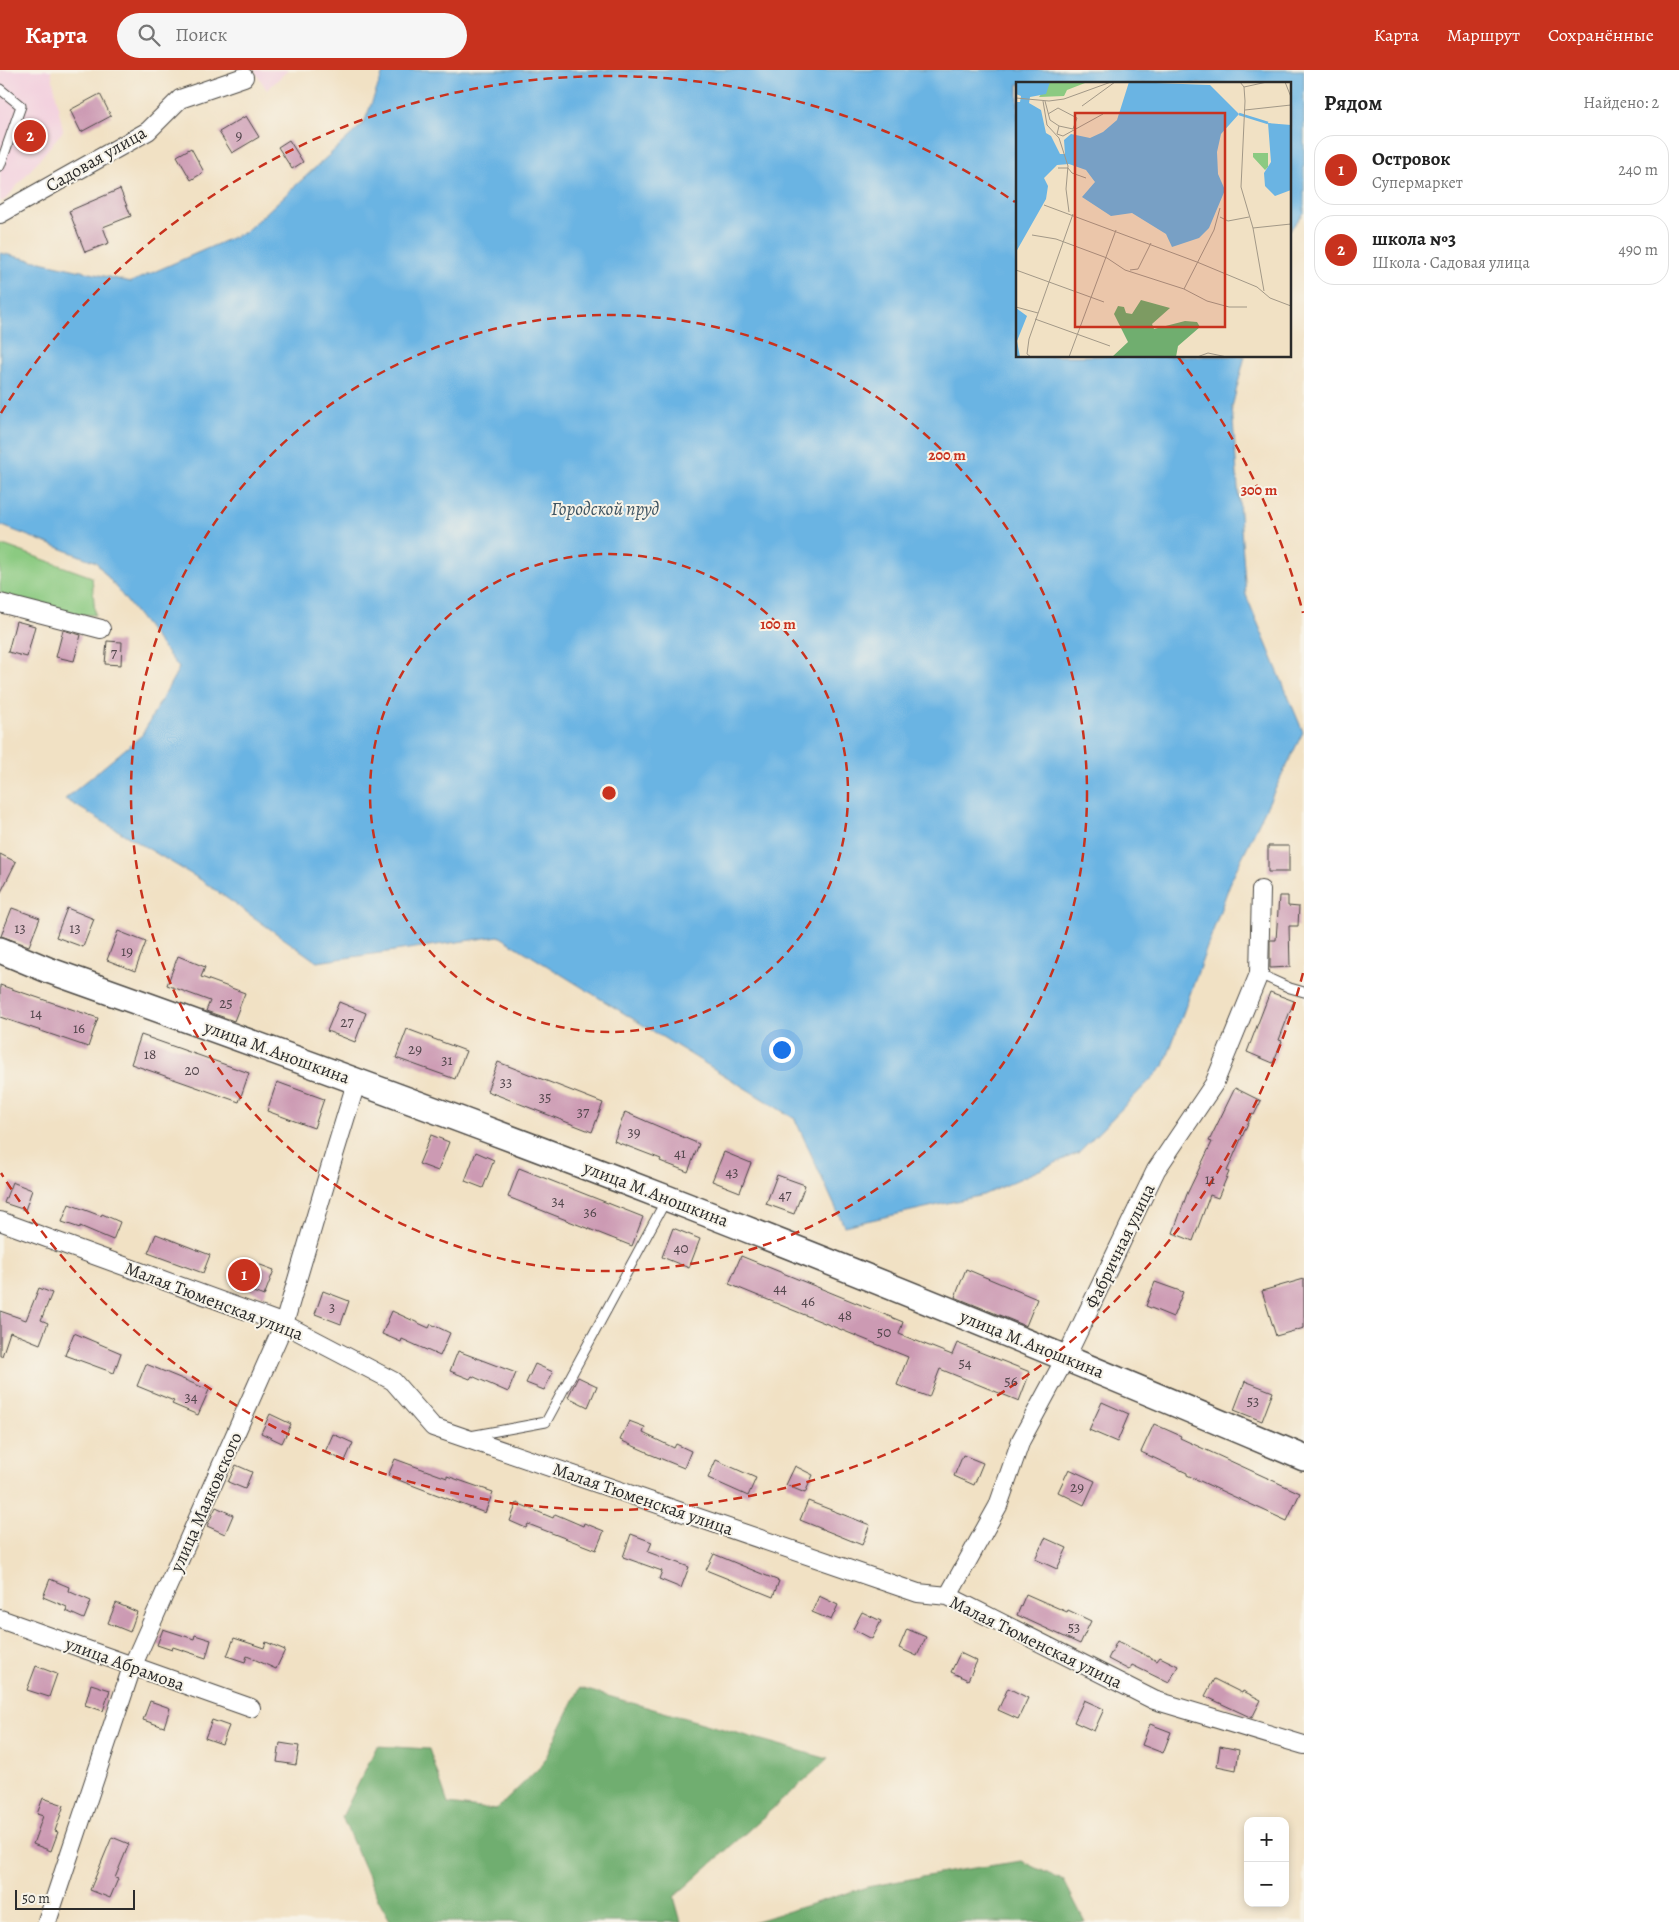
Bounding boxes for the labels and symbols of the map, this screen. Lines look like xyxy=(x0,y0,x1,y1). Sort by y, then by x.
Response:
inset map xyxy=(1016,82,1292,358)
pin: 2 xyxy=(14,117,46,155)
street label: Садовая улица xyxy=(41,120,151,198)
house number: 9 xyxy=(236,125,243,145)
text: 200 m xyxy=(928,445,966,465)
text: 300 m xyxy=(1241,480,1278,500)
water label: Городской пруд xyxy=(551,496,659,522)
text: 100 m xyxy=(760,614,796,634)
house number: 7 xyxy=(111,643,118,663)
centre of rings xyxy=(600,784,618,802)
house number: 13 xyxy=(14,918,26,938)
house number: 13 xyxy=(69,918,81,938)
house number: 19 xyxy=(121,941,133,961)
house number: 25 xyxy=(219,993,233,1013)
house number: 14 xyxy=(30,1003,42,1023)
house number: 27 xyxy=(340,1012,354,1032)
street label: улица М.Аношкина xyxy=(200,1014,354,1090)
house number: 16 xyxy=(73,1018,85,1038)
your location xyxy=(769,1037,795,1063)
house number: 29 xyxy=(408,1039,422,1059)
house number: 18 xyxy=(144,1044,156,1064)
house number: 31 xyxy=(441,1050,453,1070)
house number: 20 xyxy=(184,1060,200,1080)
house number: 33 xyxy=(500,1072,512,1092)
house number: 35 xyxy=(539,1087,551,1107)
house number: 37 xyxy=(577,1102,590,1122)
house number: 39 xyxy=(627,1122,641,1142)
house number: 41 xyxy=(674,1143,686,1163)
street label: улица М.Аношкина xyxy=(579,1155,733,1233)
house number: 43 xyxy=(725,1162,739,1182)
house number: 11 xyxy=(1205,1169,1215,1189)
street label: Фабричная улица xyxy=(1079,1179,1161,1312)
house number: 47 xyxy=(778,1185,792,1205)
house number: 34 xyxy=(551,1191,565,1211)
house number: 36 xyxy=(583,1202,597,1222)
house number: 40 xyxy=(674,1238,688,1258)
street label: Малая Тюменская улица xyxy=(121,1256,307,1346)
pin: 1 xyxy=(228,1256,260,1294)
house number: 44 xyxy=(773,1278,787,1298)
house number: 46 xyxy=(801,1291,815,1311)
house number: 3 xyxy=(329,1297,335,1317)
street label: улица М.Аношкина xyxy=(955,1304,1108,1384)
house number: 48 xyxy=(838,1305,852,1325)
house number: 50 xyxy=(877,1322,891,1342)
house number: 54 xyxy=(958,1353,972,1373)
house number: 56 xyxy=(1004,1371,1018,1391)
house number: 34 xyxy=(184,1387,198,1407)
house number: 53 xyxy=(1247,1391,1259,1411)
street label: улица Маяковского xyxy=(164,1428,248,1577)
street label: Малая Тюменская улица xyxy=(550,1457,737,1541)
house number: 29 xyxy=(1070,1477,1084,1497)
street label: Малая Тюменская улица xyxy=(946,1590,1127,1695)
house number: 53 xyxy=(1068,1617,1080,1637)
street label: улица Абрамова xyxy=(61,1631,189,1697)
scale bar xyxy=(15,1887,135,1910)

